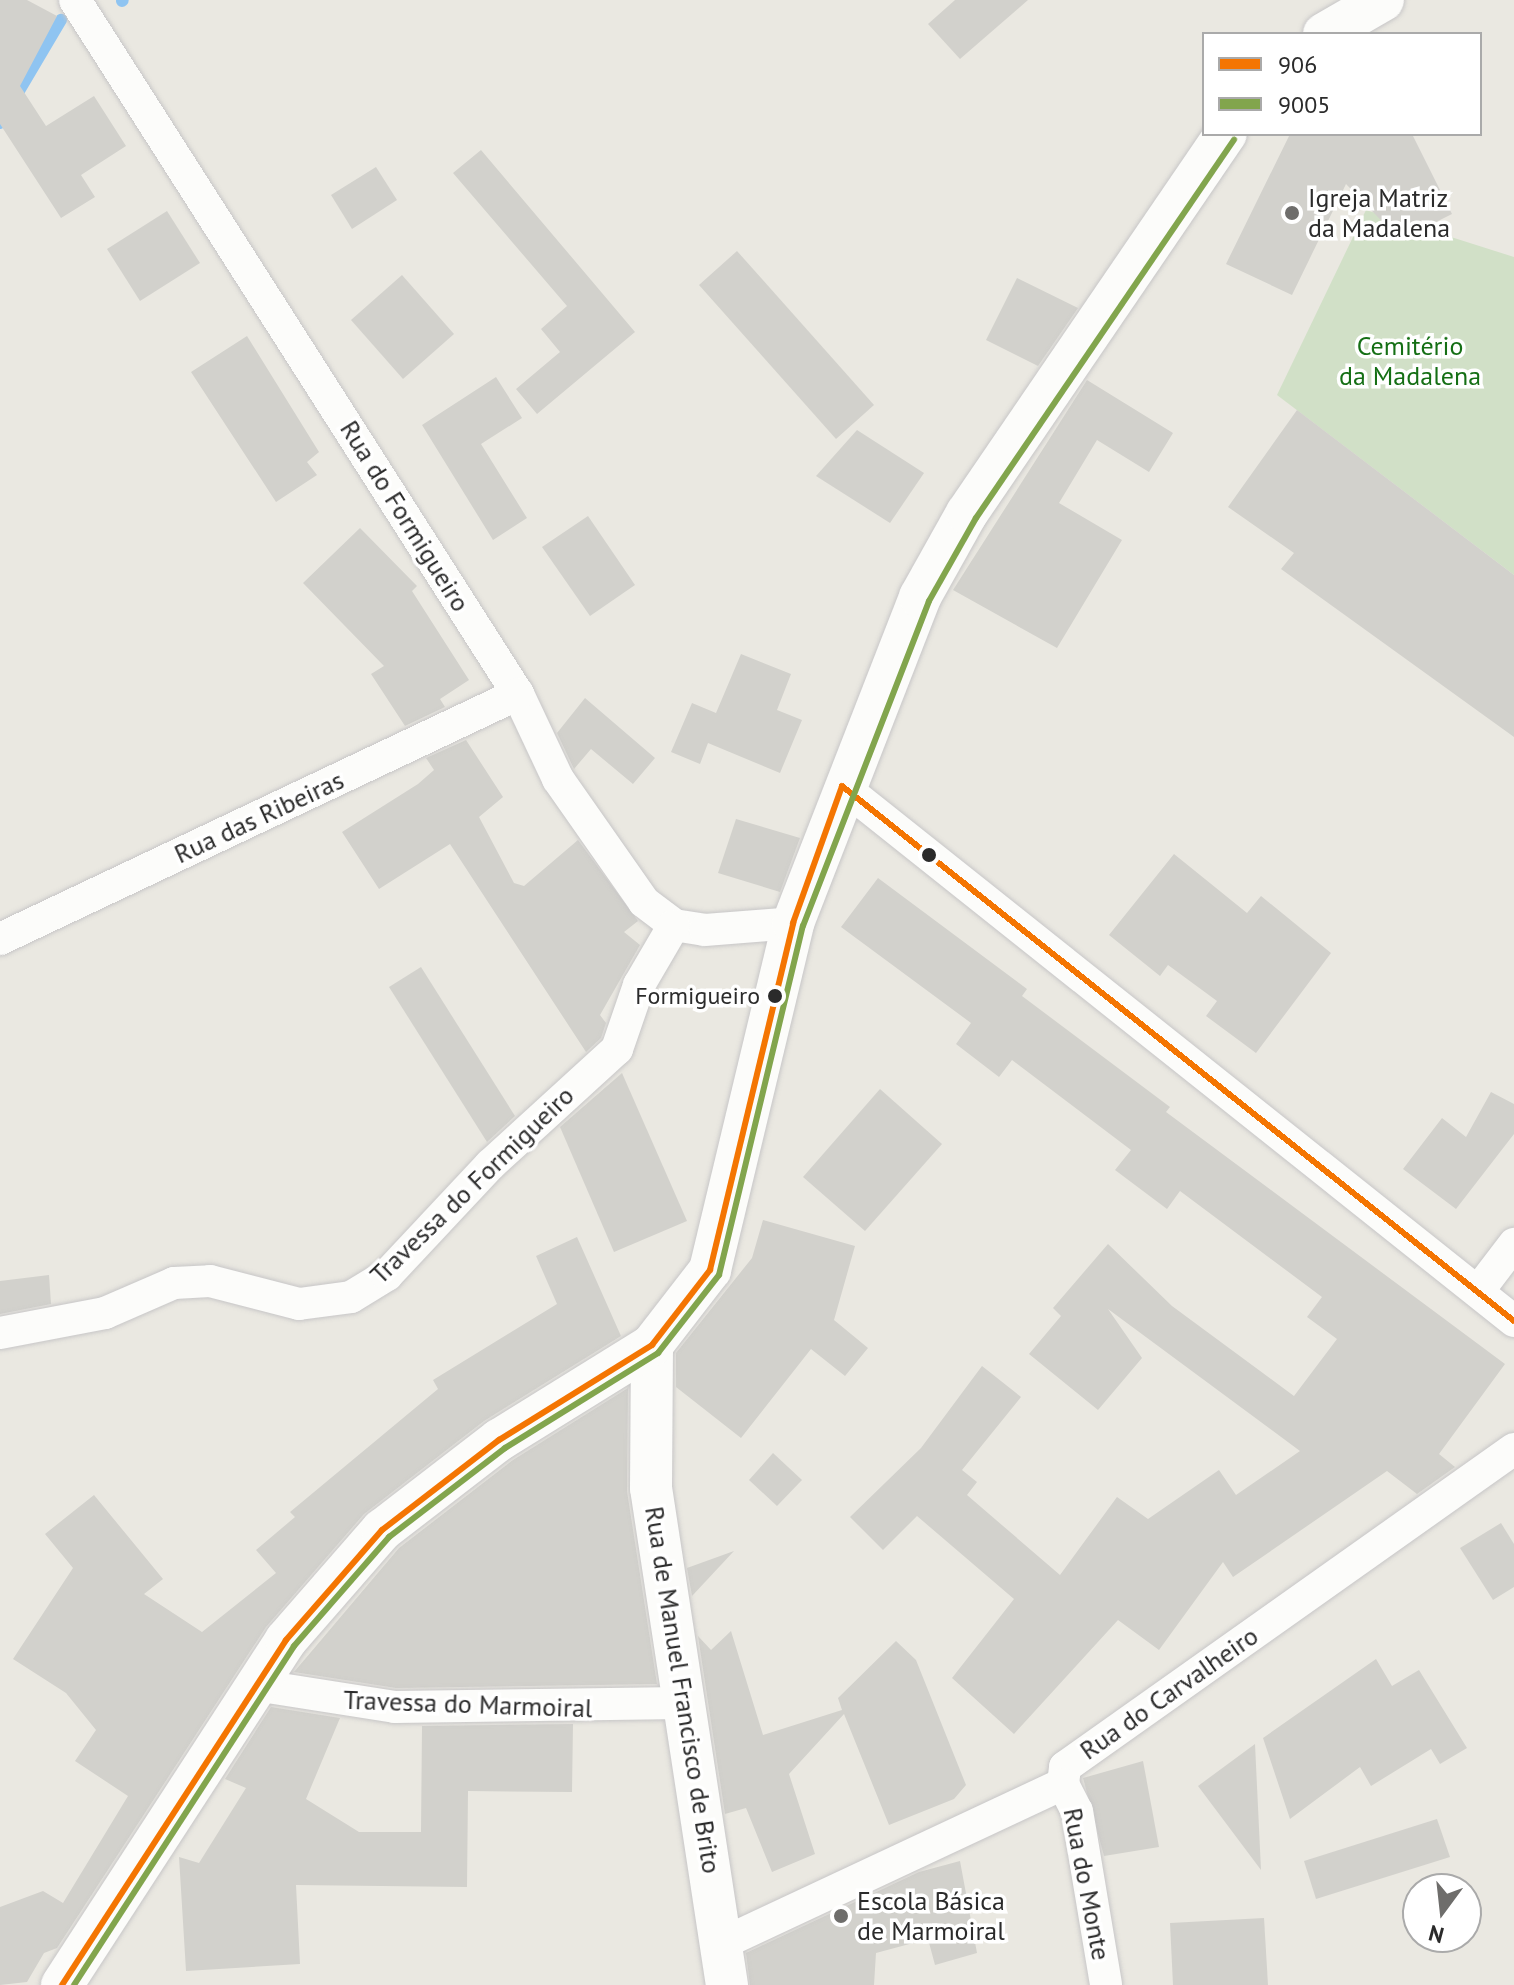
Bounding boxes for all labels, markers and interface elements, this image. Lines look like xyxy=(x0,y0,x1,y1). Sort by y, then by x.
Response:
legend xyxy=(1202,32,1482,136)
text: 906 xyxy=(1278,49,1317,80)
text: 9005 xyxy=(1278,89,1330,120)
place label: Igreja Matriz da Madalena xyxy=(1308,182,1450,244)
marker: Igreja Matriz da Madalena xyxy=(1283,204,1301,222)
park label: Cemitério da Madalena xyxy=(1339,330,1481,392)
street label: Rua do Formigueiro xyxy=(334,415,476,617)
street label: Rua das Ribeiras xyxy=(169,764,349,870)
unlabelled marker xyxy=(921,847,937,863)
place label: Formigueiro xyxy=(635,982,760,1010)
marker: Formigueiro xyxy=(767,988,783,1004)
street label: Travessa do Formigueiro xyxy=(364,1080,580,1290)
street label: Rua de Manuel Francisco de Brito xyxy=(639,1504,727,1876)
street label: Rua do Carvalheiro xyxy=(1074,1620,1264,1766)
street label: Travessa do Marmoiral xyxy=(343,1684,593,1724)
street label: Rua do Monte xyxy=(1057,1805,1117,1963)
north arrow xyxy=(1402,1873,1482,1953)
place label: Escola Básica de Marmoiral xyxy=(857,1885,1005,1946)
marker: Escola Básica de Marmoiral xyxy=(832,1907,850,1925)
text: N xyxy=(1426,1919,1447,1950)

